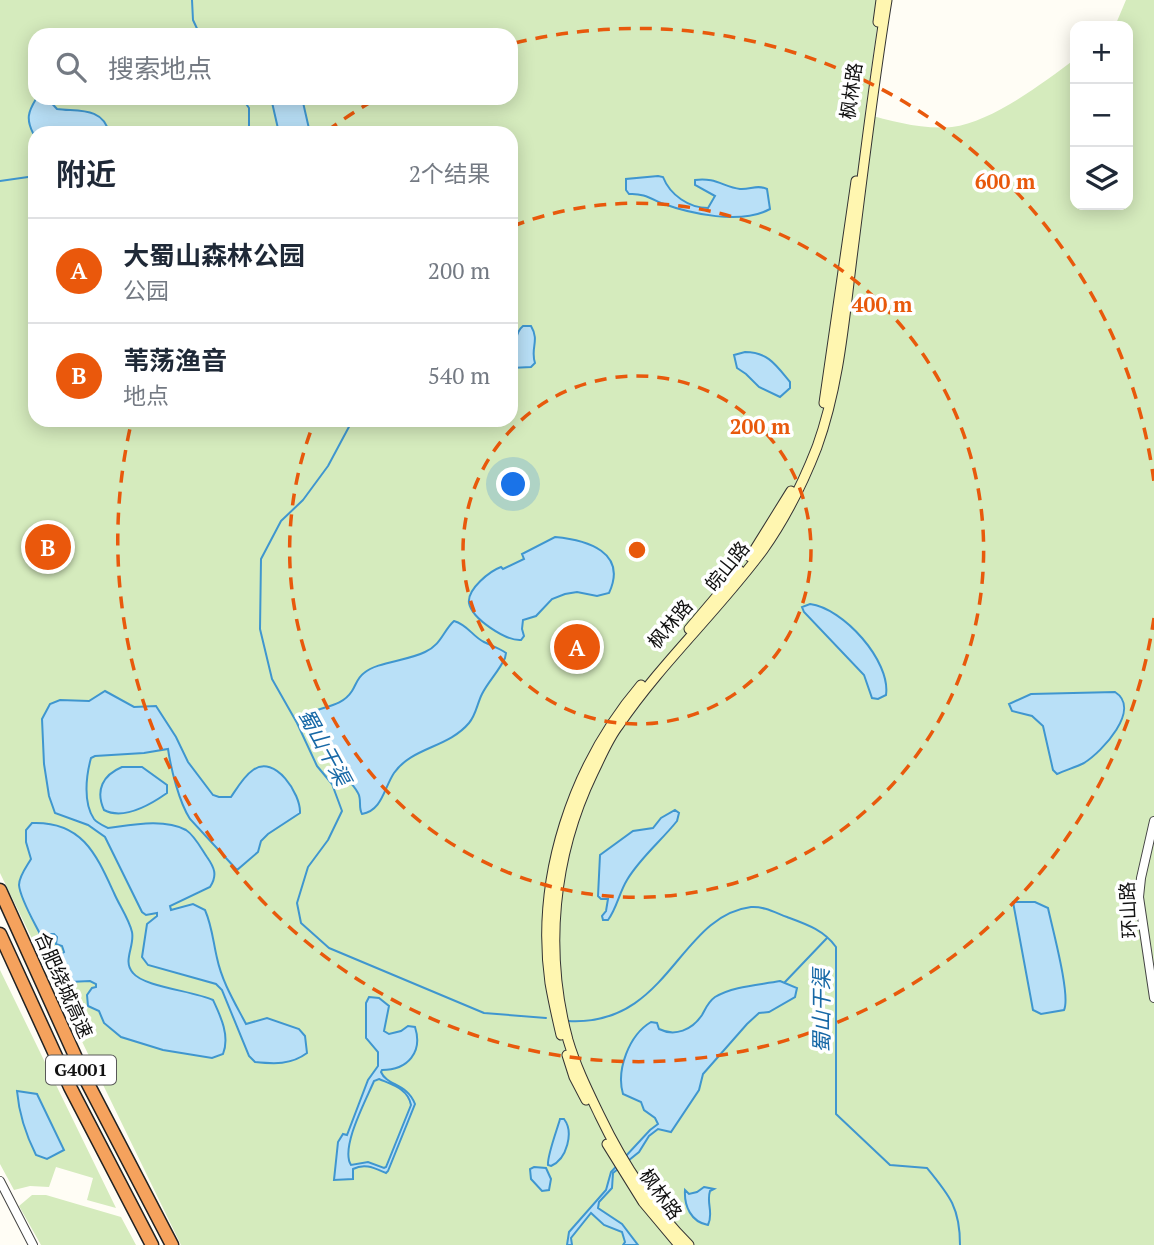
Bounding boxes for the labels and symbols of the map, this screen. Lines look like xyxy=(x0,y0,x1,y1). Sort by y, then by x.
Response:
street label: 枫林路 xyxy=(834,61,867,121)
text: 600 m xyxy=(975,167,1036,195)
text: 400 m xyxy=(852,290,913,318)
text: 200 m xyxy=(730,412,791,440)
your location xyxy=(496,467,530,501)
pin: B xyxy=(25,521,71,573)
street label: 皖山路 xyxy=(699,536,754,596)
centre of rings xyxy=(625,538,649,562)
street label: 枫林路 xyxy=(642,594,698,654)
pin: A xyxy=(554,621,600,673)
water label: 蜀山干渠 xyxy=(292,703,359,793)
street label: 环山路 xyxy=(1114,881,1141,939)
street label: 合肥绕城高速 xyxy=(30,928,99,1042)
water label: 蜀山干渠 xyxy=(807,966,835,1053)
road number: G4001 xyxy=(46,1056,116,1084)
street label: 枫林路 xyxy=(635,1163,688,1224)

